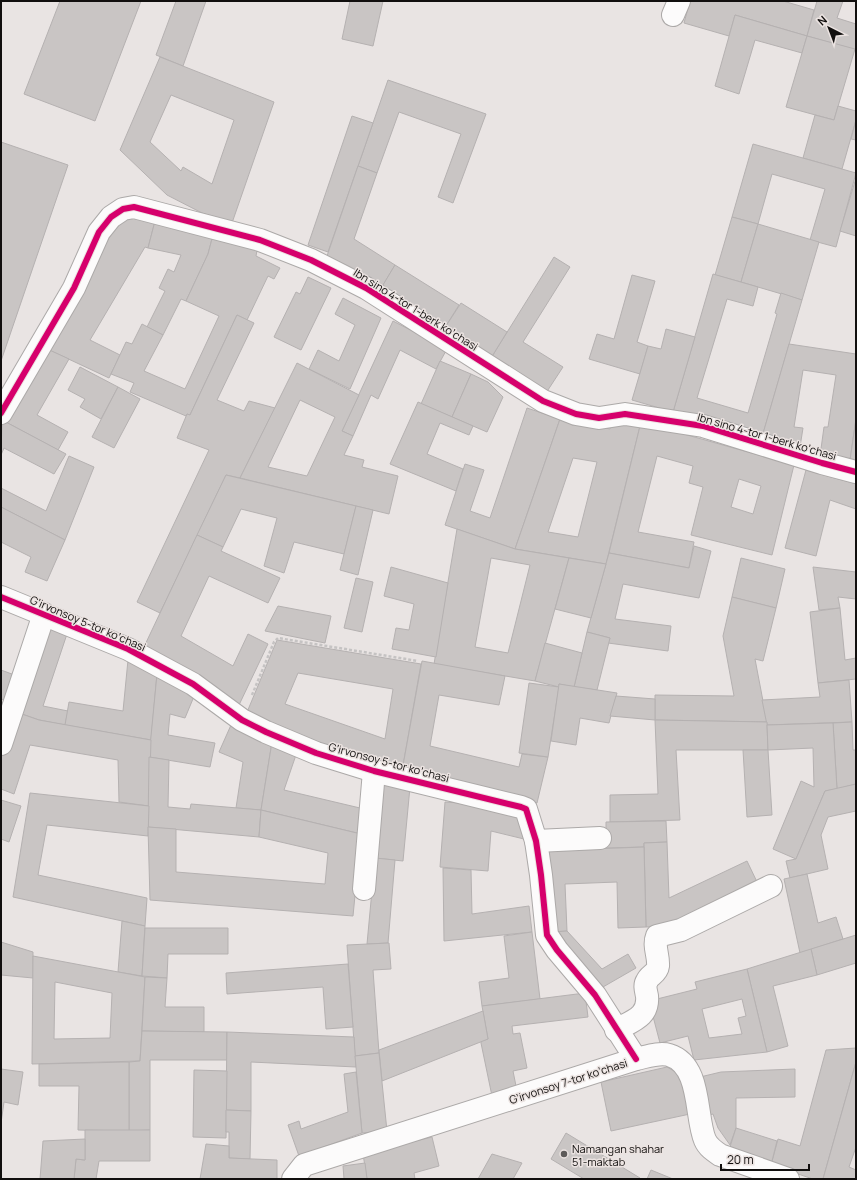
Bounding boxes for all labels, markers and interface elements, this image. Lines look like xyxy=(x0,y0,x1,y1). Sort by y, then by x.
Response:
north arrow xyxy=(809,8,849,48)
text: N xyxy=(814,12,830,28)
street label: Ibn sino 4-tor 1-berk koʼchasi xyxy=(351,264,481,354)
street label: Ibn sino 4-tor 1-berk koʼchasi xyxy=(696,409,838,463)
street label: Gʼirvonsoy 5-tor koʼchasi xyxy=(28,592,148,654)
street label: Gʼirvonsoy 5-tor koʼchasi xyxy=(327,739,451,785)
street label: Gʼirvonsoy 7-tor koʼchasi xyxy=(507,1055,629,1107)
place label: Namangan shahar 51-maktab xyxy=(572,1141,664,1169)
scale bar xyxy=(721,1146,809,1172)
marker: Namangan shahar 51-maktab xyxy=(559,1149,569,1159)
text: 20 m xyxy=(727,1151,754,1168)

